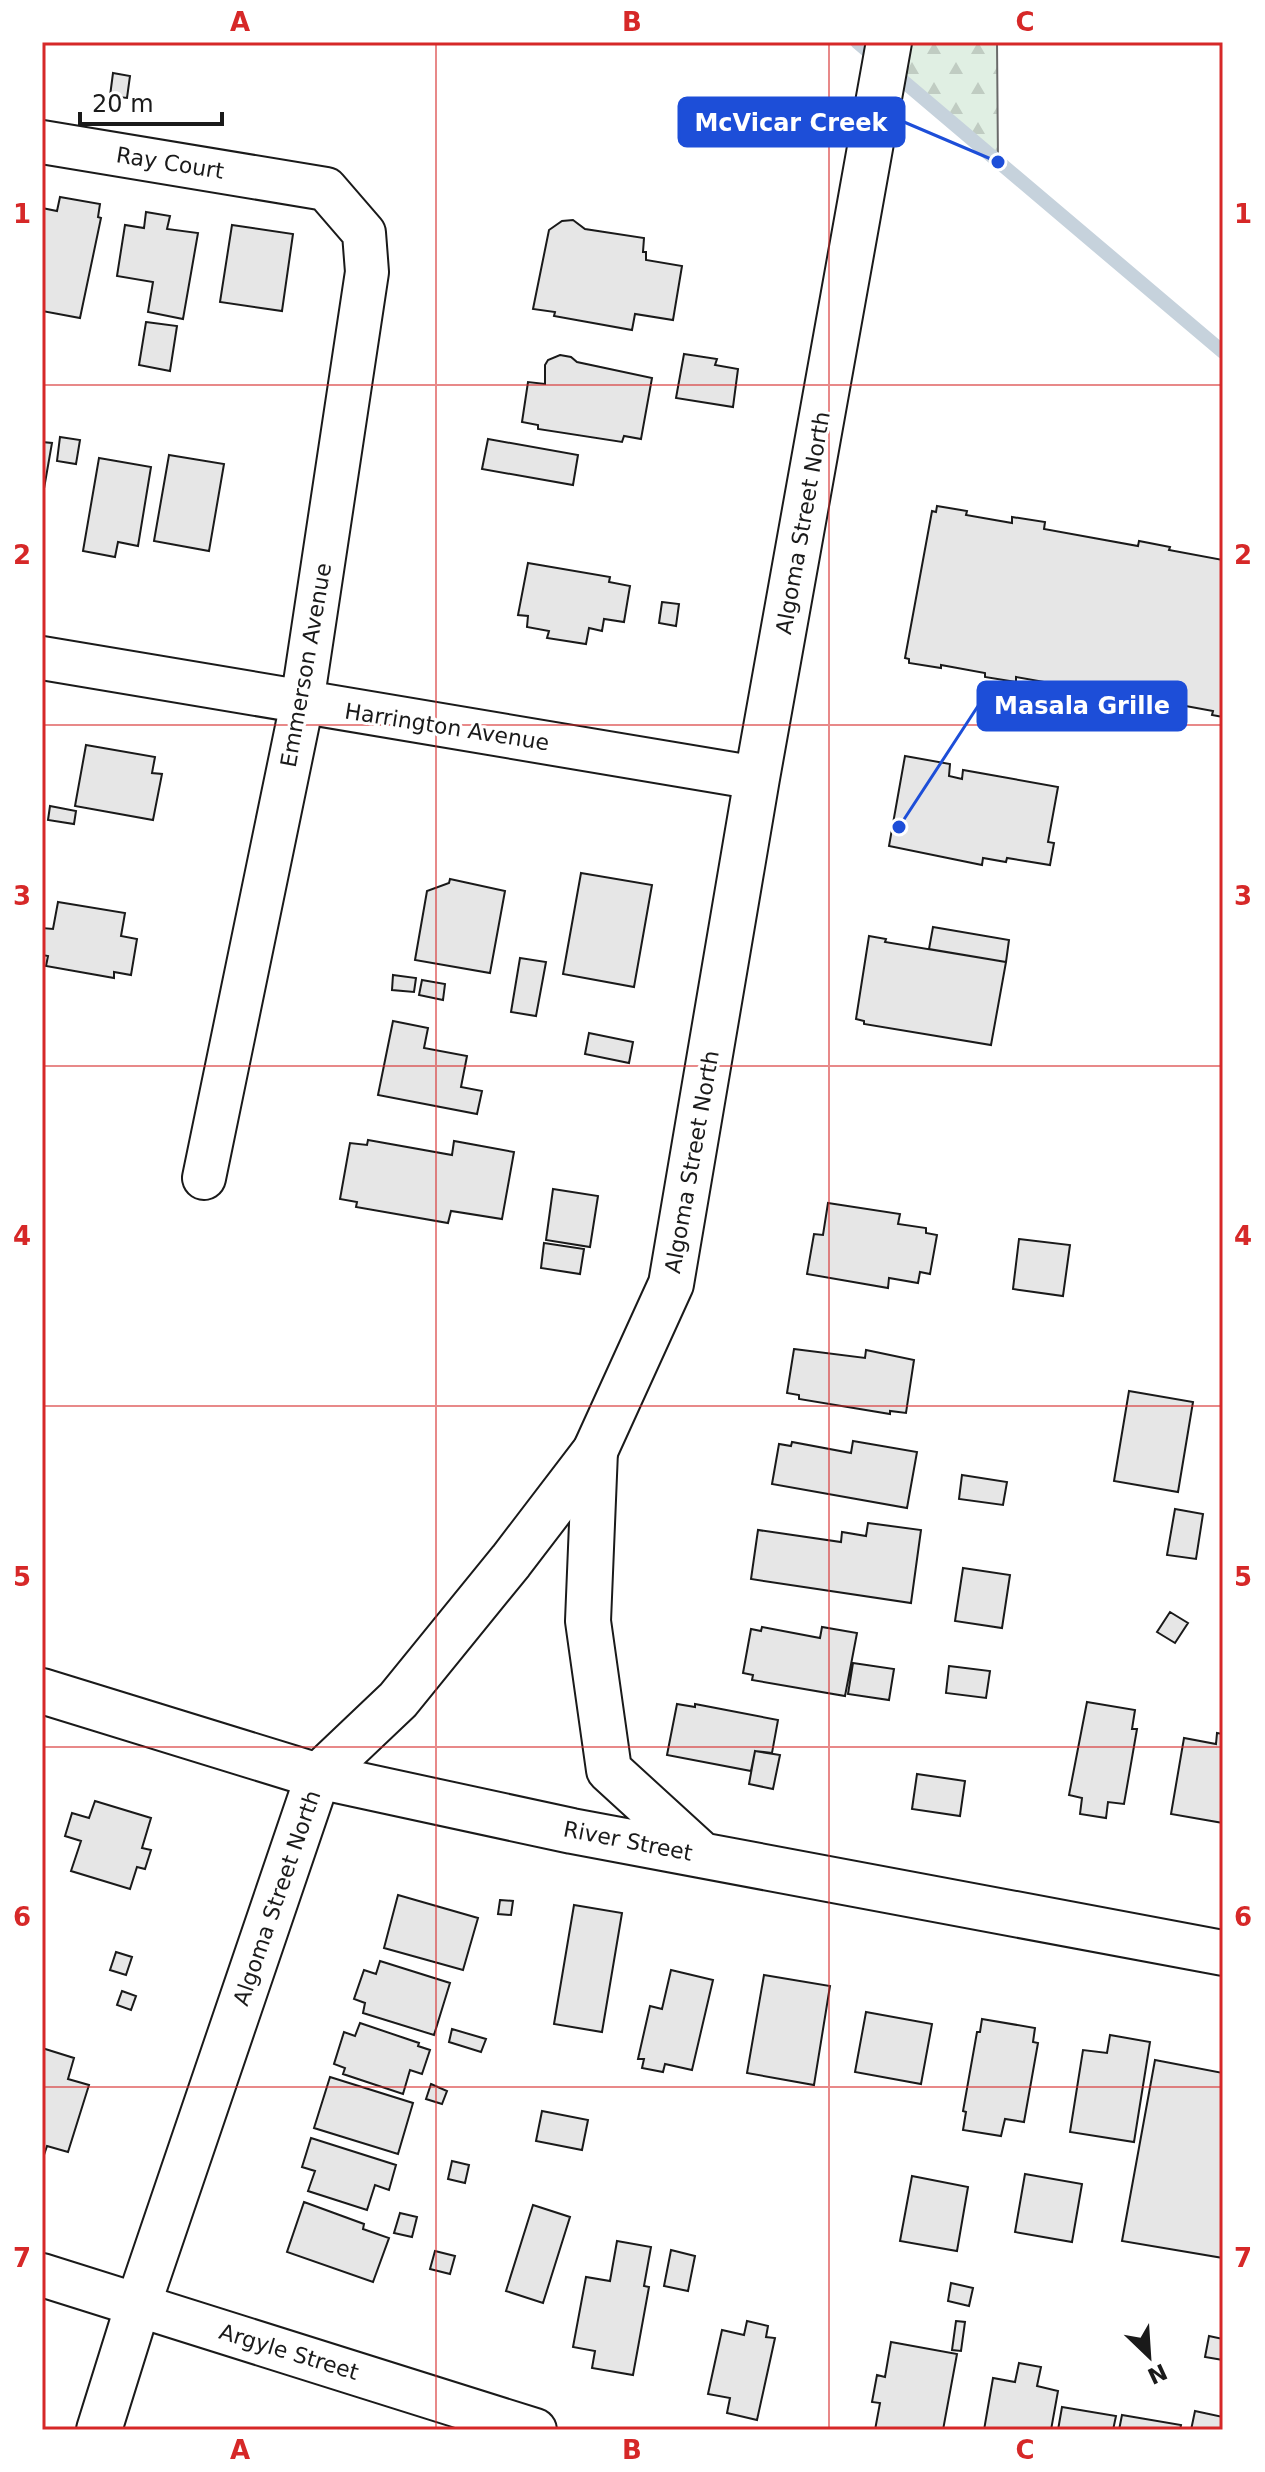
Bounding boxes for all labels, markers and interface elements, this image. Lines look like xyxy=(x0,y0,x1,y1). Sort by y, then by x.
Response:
text: A xyxy=(230,7,250,37)
text: B xyxy=(622,7,642,37)
text: C xyxy=(1015,7,1035,37)
scale bar xyxy=(80,76,222,126)
text: 20 m xyxy=(92,90,154,118)
callout: McVicar Creek xyxy=(679,98,904,146)
text: McVicar Creek xyxy=(694,109,889,137)
street label: Ray Court xyxy=(114,142,226,184)
text: 1 xyxy=(13,199,31,229)
text: 1 xyxy=(1234,199,1252,229)
street label: Algoma Street North xyxy=(771,410,835,636)
text: 2 xyxy=(13,540,31,570)
text: 2 xyxy=(1234,540,1252,570)
street label: Emmerson Avenue xyxy=(276,561,336,769)
callout: Masala Grille xyxy=(978,682,1186,730)
text: Masala Grille xyxy=(994,692,1170,720)
street label: Harrington Avenue xyxy=(343,699,551,755)
text: 3 xyxy=(13,881,31,911)
text: 3 xyxy=(1234,881,1252,911)
street label: Algoma Street North xyxy=(660,1049,724,1275)
text: 4 xyxy=(13,1221,31,1251)
text: 4 xyxy=(1234,1221,1252,1251)
text: 5 xyxy=(13,1562,31,1592)
text: 5 xyxy=(1234,1562,1252,1592)
street label: Algoma Street North xyxy=(228,1787,326,2009)
street label: River Street xyxy=(561,1816,695,1866)
text: 6 xyxy=(13,1902,31,1932)
text: 6 xyxy=(1234,1902,1252,1932)
text: 7 xyxy=(13,2243,31,2273)
text: 7 xyxy=(1234,2243,1252,2273)
north arrow xyxy=(1109,2316,1189,2396)
street label: Argyle Street xyxy=(216,2319,362,2385)
text: N xyxy=(1144,2358,1171,2389)
text: A xyxy=(230,2435,250,2465)
text: B xyxy=(622,2435,642,2465)
text: C xyxy=(1015,2435,1035,2465)

